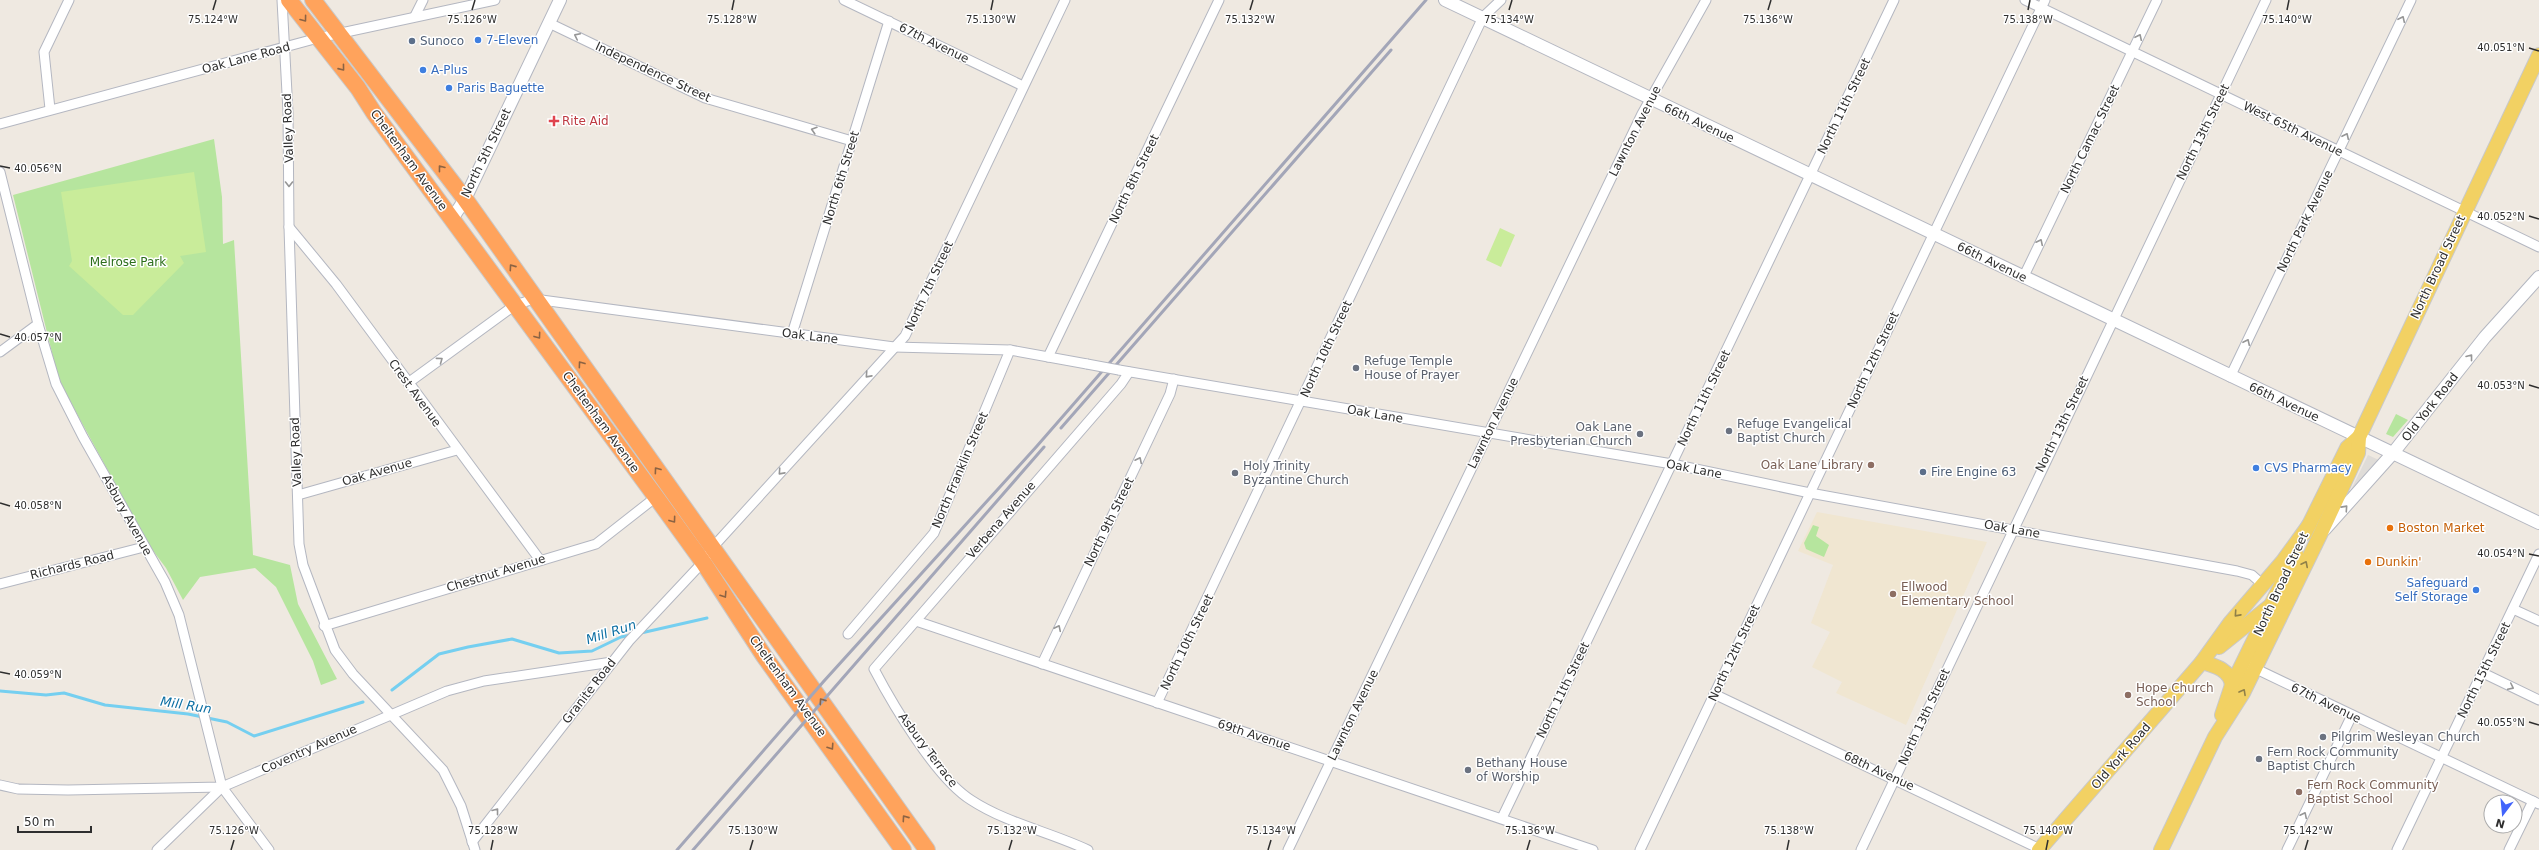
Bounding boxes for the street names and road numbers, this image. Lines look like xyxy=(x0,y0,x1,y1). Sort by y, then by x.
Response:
street label: 67th Avenue xyxy=(897,20,971,66)
street label: Independence Street xyxy=(593,39,713,105)
street label: Oak Lane Road xyxy=(200,40,292,76)
street label: North 11th Street xyxy=(1815,55,1873,156)
street label: North 13th Street xyxy=(2174,81,2232,182)
street label: North Camac Street xyxy=(2058,82,2123,196)
street label: Lawnton Avenue xyxy=(1606,83,1664,179)
street label: Valley Road xyxy=(280,93,296,163)
street label: West 65th Avenue xyxy=(2241,99,2345,159)
street label: 66th Avenue xyxy=(1662,101,1736,145)
street label: North 5th Street xyxy=(458,106,514,200)
street label: Cheltenham Avenue xyxy=(368,107,450,213)
street label: North 6th Street xyxy=(820,129,862,227)
street label: North 8th Street xyxy=(1106,132,1162,226)
street label: North Park Avenue xyxy=(2274,168,2336,274)
street label: North Broad Street xyxy=(2408,213,2468,321)
street label: North 7th Street xyxy=(902,239,956,333)
street label: 66th Avenue xyxy=(1955,239,2029,285)
street label: North 10th Street xyxy=(1297,298,1355,400)
street label: North 12th Street xyxy=(1844,309,1902,411)
street label: Oak Lane xyxy=(781,326,839,346)
street label: North 11th Street xyxy=(1675,347,1733,448)
street label: Crest Avenue xyxy=(386,357,444,429)
street label: Cheltenham Avenue xyxy=(560,369,642,475)
street label: Old York Road xyxy=(2399,370,2461,444)
street label: North 13th Street xyxy=(2033,373,2091,474)
street label: Lawnton Avenue xyxy=(1465,375,1521,471)
street label: 66th Avenue xyxy=(2247,380,2321,424)
street label: Oak Lane xyxy=(1346,402,1404,426)
street label: North Franklin Street xyxy=(929,410,991,530)
street label: Valley Road xyxy=(288,417,304,487)
street label: Oak Avenue xyxy=(340,455,414,489)
street label: Oak Lane xyxy=(1665,457,1723,481)
street label: Asbury Avenue xyxy=(99,472,155,558)
street label: North 9th Street xyxy=(1081,475,1137,569)
street label: Verbena Avenue xyxy=(964,478,1038,562)
street label: Oak Lane xyxy=(1983,517,2041,541)
street label: North Broad Street xyxy=(2251,530,2311,638)
street label: Richards Road xyxy=(29,548,115,582)
street label: Chestnut Avenue xyxy=(445,551,547,595)
street label: North 10th Street xyxy=(1158,591,1216,692)
street label: North 12th Street xyxy=(1705,602,1763,704)
street label: North 15th Street xyxy=(2455,619,2513,720)
street label: Cheltenham Avenue xyxy=(747,633,829,739)
street label: North 11th Street xyxy=(1534,639,1592,740)
street label: Granite Road xyxy=(559,656,619,726)
street label: North 13th Street xyxy=(1895,666,1953,768)
street label: Lawnton Avenue xyxy=(1325,667,1381,763)
street label: 67th Avenue xyxy=(2289,680,2363,726)
street label: Asbury Terrace xyxy=(896,710,960,790)
street label: 69th Avenue xyxy=(1216,717,1292,753)
street label: Old York Road xyxy=(2088,720,2154,792)
street label: Coventry Avenue xyxy=(259,722,359,776)
street label: 68th Avenue xyxy=(1842,749,1916,793)

